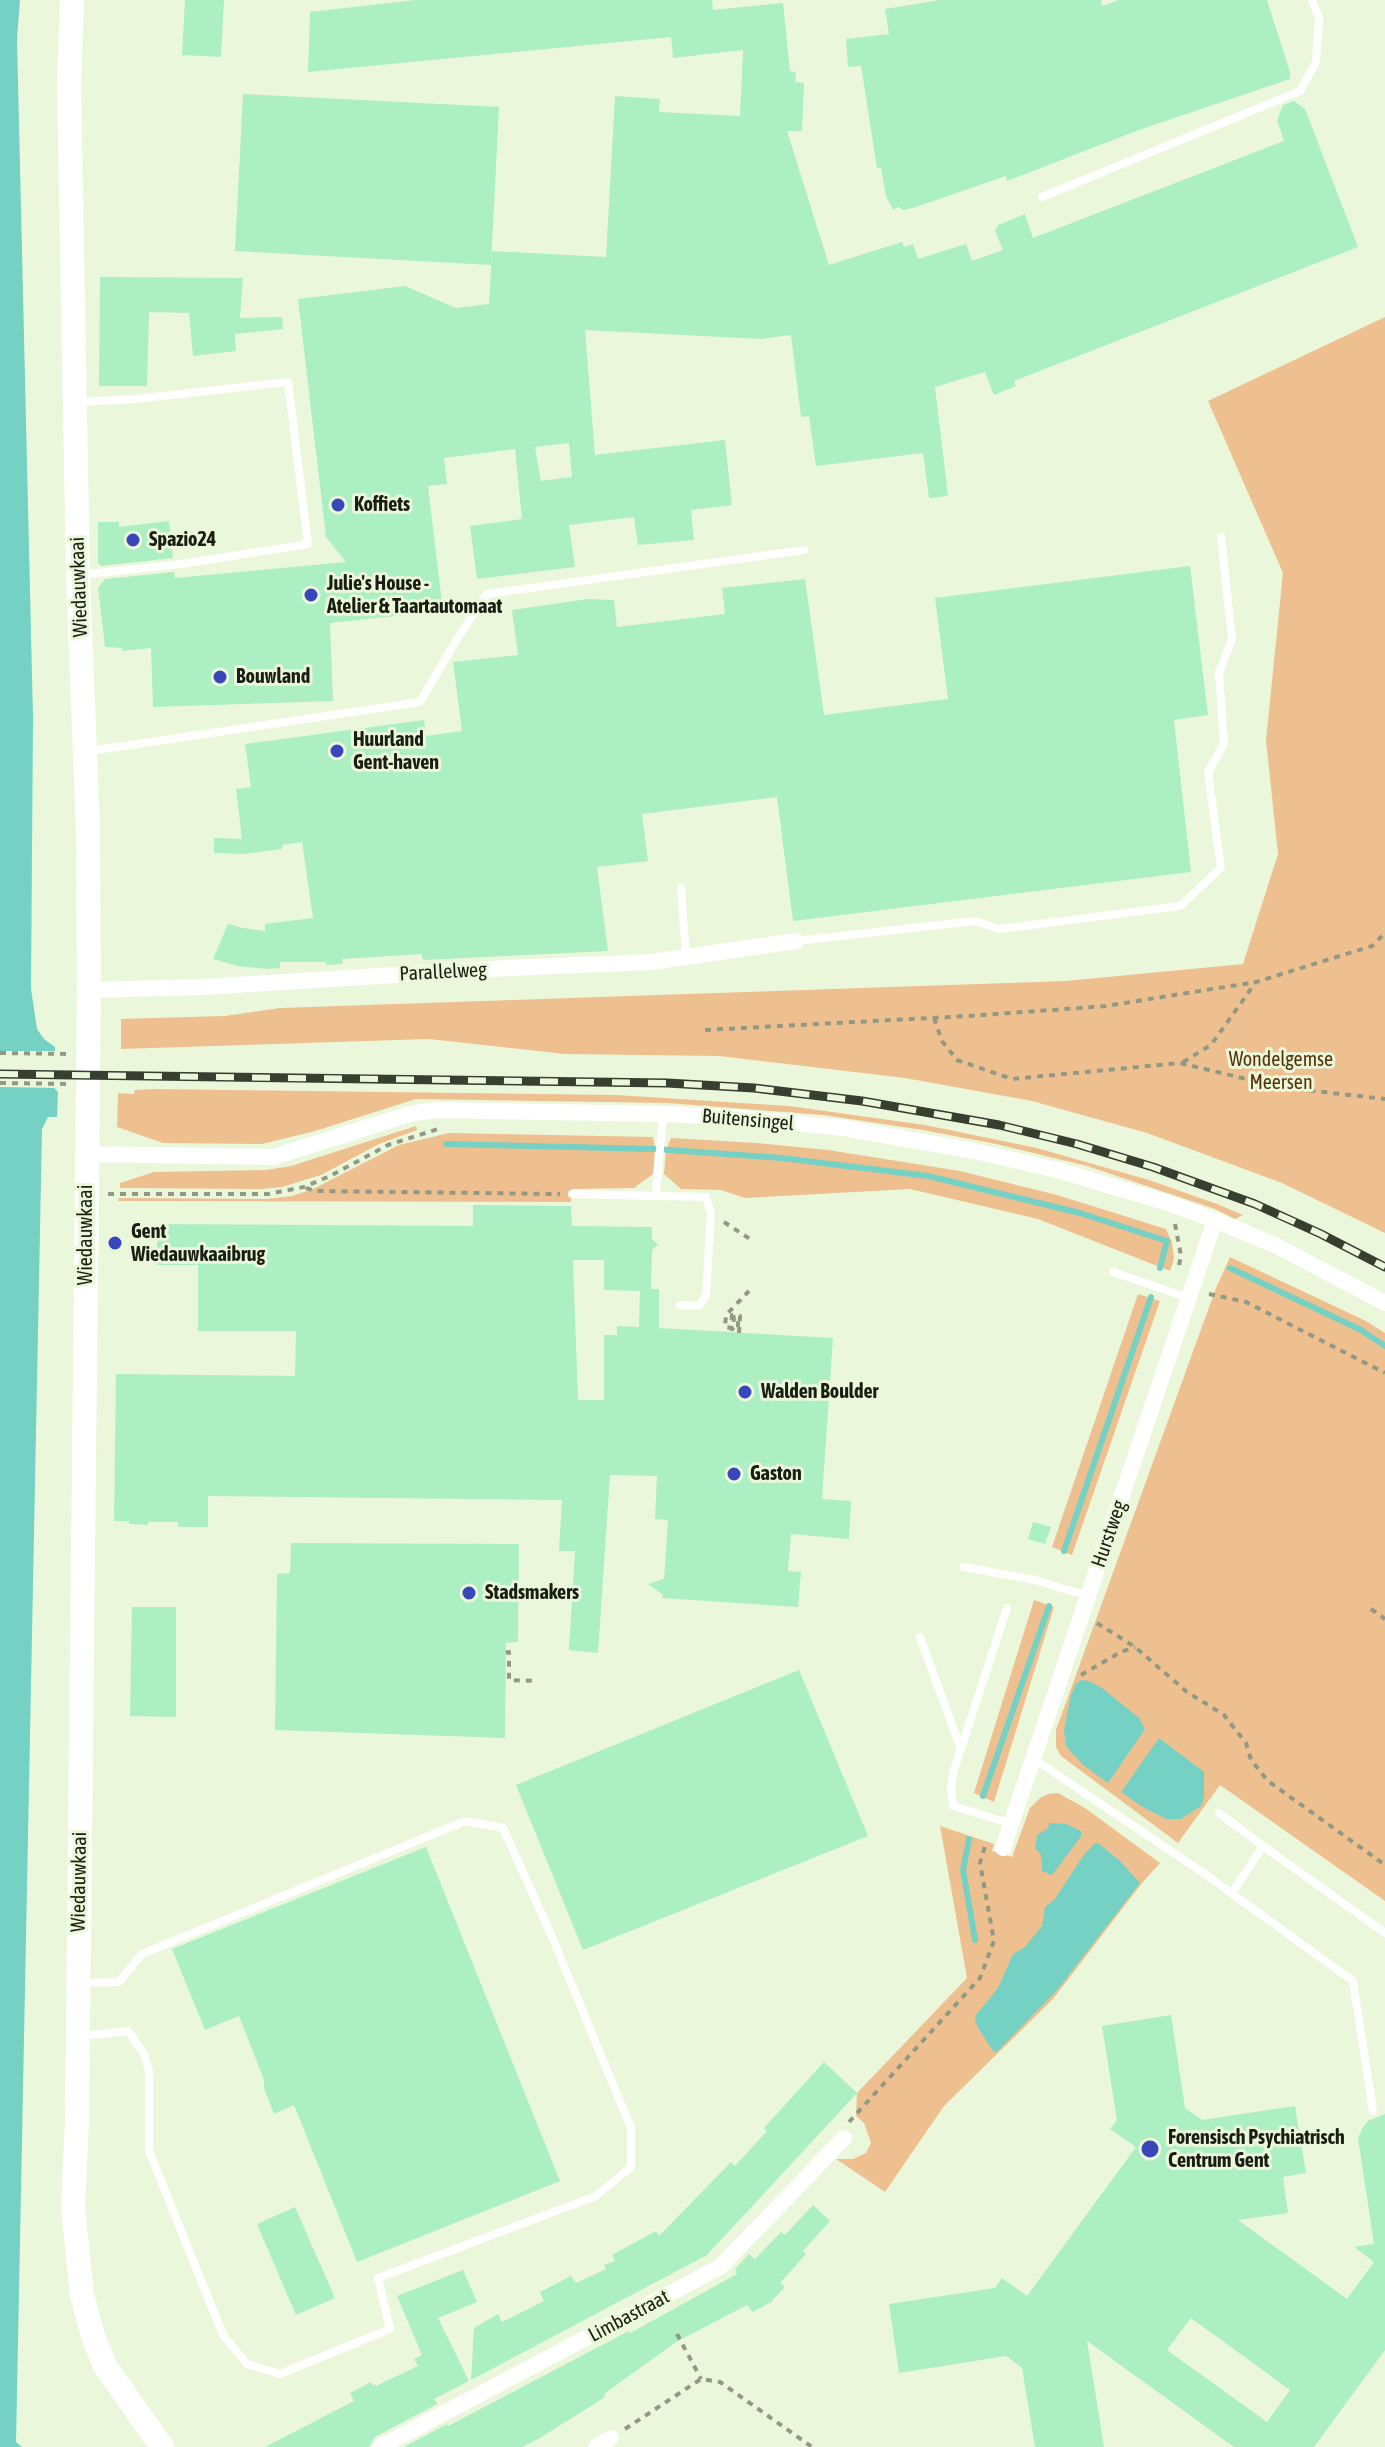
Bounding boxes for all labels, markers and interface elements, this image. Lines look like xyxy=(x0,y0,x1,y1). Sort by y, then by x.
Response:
place label: Koffiets xyxy=(354,493,410,517)
marker: Koffiets xyxy=(329,496,347,514)
place label: Spazio24 xyxy=(149,528,216,552)
marker: Spazio24 xyxy=(124,531,142,549)
street label: Wiedauwkaai xyxy=(65,536,93,638)
place label: Julie's House - Atelier & Taartautomaat xyxy=(327,572,502,619)
marker: Julie's House - Atelier & Taartautomaat xyxy=(302,586,320,604)
place label: Bouwland xyxy=(236,665,310,689)
marker: Bouwland xyxy=(211,668,229,686)
place label: Huurland Gent-haven xyxy=(353,728,439,775)
marker: Huurland Gent-haven xyxy=(328,742,346,760)
street label: Parallelweg xyxy=(399,958,487,986)
park label: Wondelgemse Meersen xyxy=(1229,1048,1333,1095)
street label: Buitensingel xyxy=(701,1104,795,1136)
street label: Wiedauwkaai xyxy=(74,1185,98,1285)
place label: Gent Wiedauwkaaibrug xyxy=(131,1220,265,1267)
marker: Gent Wiedauwkaaibrug xyxy=(106,1234,124,1252)
place label: Walden Boulder xyxy=(761,1380,878,1404)
marker: Walden Boulder xyxy=(736,1383,754,1401)
place label: Gaston xyxy=(750,1462,802,1486)
marker: Gaston xyxy=(725,1465,743,1483)
street label: Hurstweg xyxy=(1086,1497,1132,1571)
place label: Stadsmakers xyxy=(485,1581,579,1605)
marker: Stadsmakers xyxy=(460,1584,478,1602)
street label: Wiedauwkaai xyxy=(66,1832,92,1932)
place label: Forensisch Psychiatrisch Centrum Gent xyxy=(1168,2126,1345,2173)
marker: Forensisch Psychiatrisch Centrum Gent xyxy=(1139,2138,1161,2160)
street label: Limbastraat xyxy=(584,2285,674,2347)

